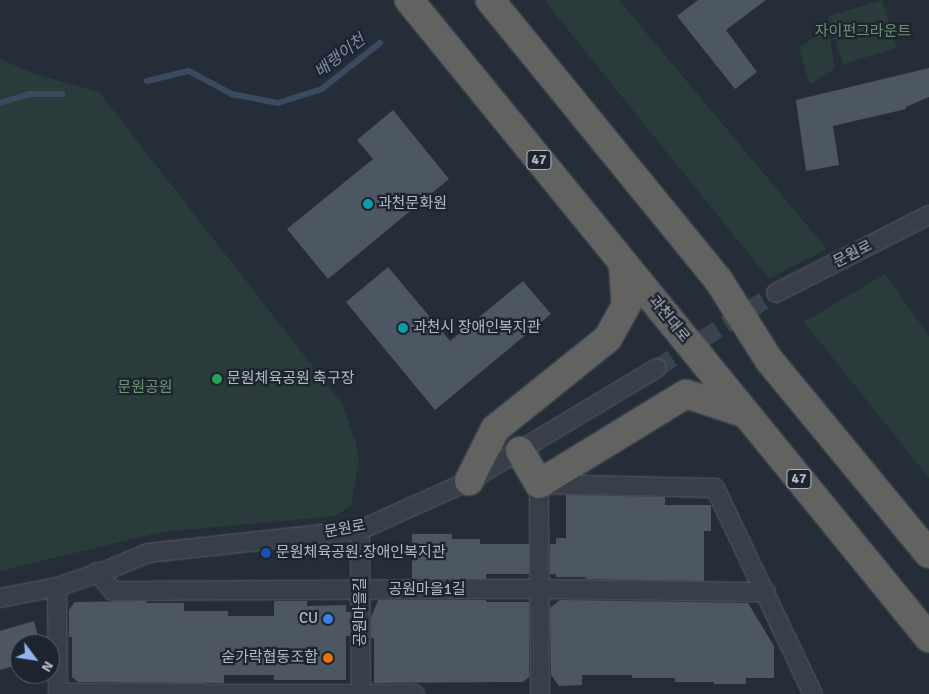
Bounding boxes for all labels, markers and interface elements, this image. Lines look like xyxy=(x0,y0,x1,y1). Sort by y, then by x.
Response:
park label: 자이펀그라운트 xyxy=(815,23,911,41)
water label: 배랭이천 xyxy=(311,30,369,82)
road number: 47 xyxy=(525,148,553,172)
place label: 과천문화원 xyxy=(378,195,447,213)
marker: 과천문화원 xyxy=(362,198,374,210)
street label: 문원로 xyxy=(830,237,876,271)
street label: 과천대로 xyxy=(645,292,693,346)
place label: 과천시 장애인복지관 xyxy=(413,319,540,337)
marker: 과천시 장애인복지관 xyxy=(397,322,409,334)
place label: 문원체육공원 축구장 xyxy=(227,370,354,388)
marker: 문원체육공원 축구장 xyxy=(211,373,223,385)
park label: 문원공원 xyxy=(117,379,173,397)
road number: 47 xyxy=(785,468,813,490)
street label: 문원로 xyxy=(323,517,367,541)
place label: 문원체육공원.장애인복지관 xyxy=(276,544,446,562)
marker: 문원체육공원.장애인복지관 xyxy=(260,547,272,559)
street label: 공원마을길 xyxy=(352,578,370,646)
street label: 공원마을1길 xyxy=(388,581,466,599)
place label: CU xyxy=(299,610,318,628)
marker: CU xyxy=(322,613,334,625)
north arrow xyxy=(10,634,60,684)
place label: 숟가락협동조합 xyxy=(221,649,318,667)
marker: 숟가락협동조합 xyxy=(322,652,334,664)
text: N xyxy=(38,658,57,675)

